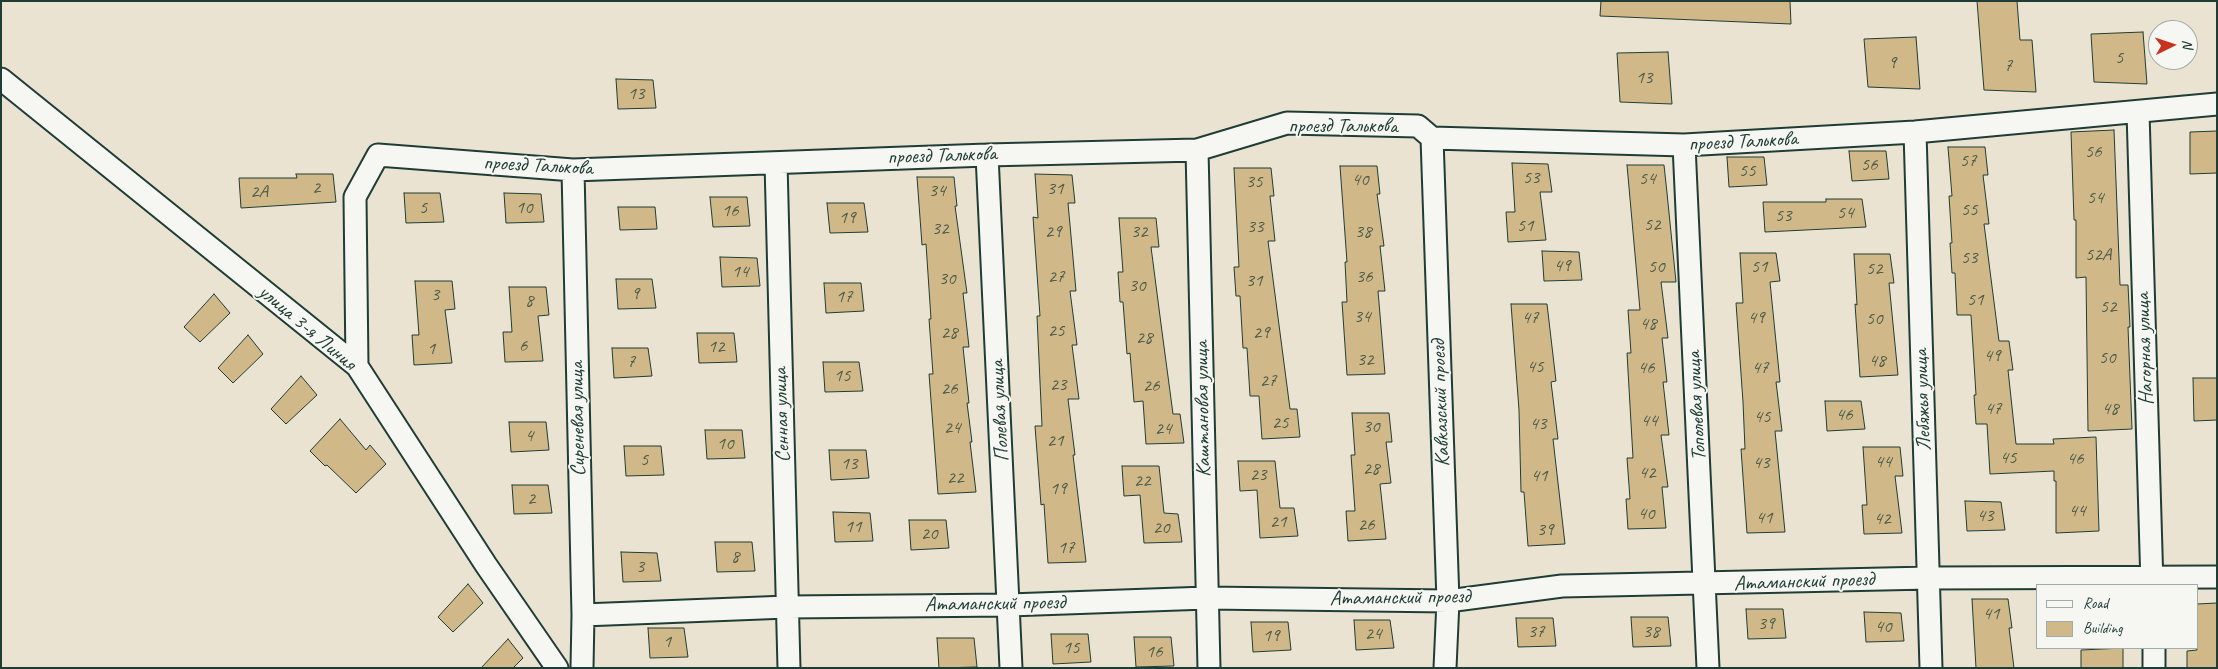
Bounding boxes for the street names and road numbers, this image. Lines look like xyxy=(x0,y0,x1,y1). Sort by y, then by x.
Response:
street label: проезд Талькова xyxy=(1288,113,1398,139)
street label: проезд Талькова xyxy=(1688,127,1798,157)
street label: проезд Талькова xyxy=(887,141,997,171)
street label: проезд Талькова xyxy=(483,151,593,181)
street label: улица 3-я Линия xyxy=(253,280,361,376)
street label: Нагорная улица xyxy=(2130,292,2160,406)
street label: Кавказский проезд xyxy=(1426,339,1456,467)
street label: Каштановая улица xyxy=(1189,341,1217,477)
street label: Лебяжья улица xyxy=(1909,349,1937,451)
street label: Тополевая улица xyxy=(1682,350,1712,462)
street label: Полевая улица xyxy=(985,360,1015,462)
street label: Сиреневая улица xyxy=(564,361,592,477)
street label: Сенная улица xyxy=(768,367,796,463)
street label: Атаманский проезд xyxy=(1733,567,1875,597)
street label: Атаманский проезд xyxy=(1330,584,1470,612)
street label: Атаманский проезд xyxy=(925,590,1065,618)

